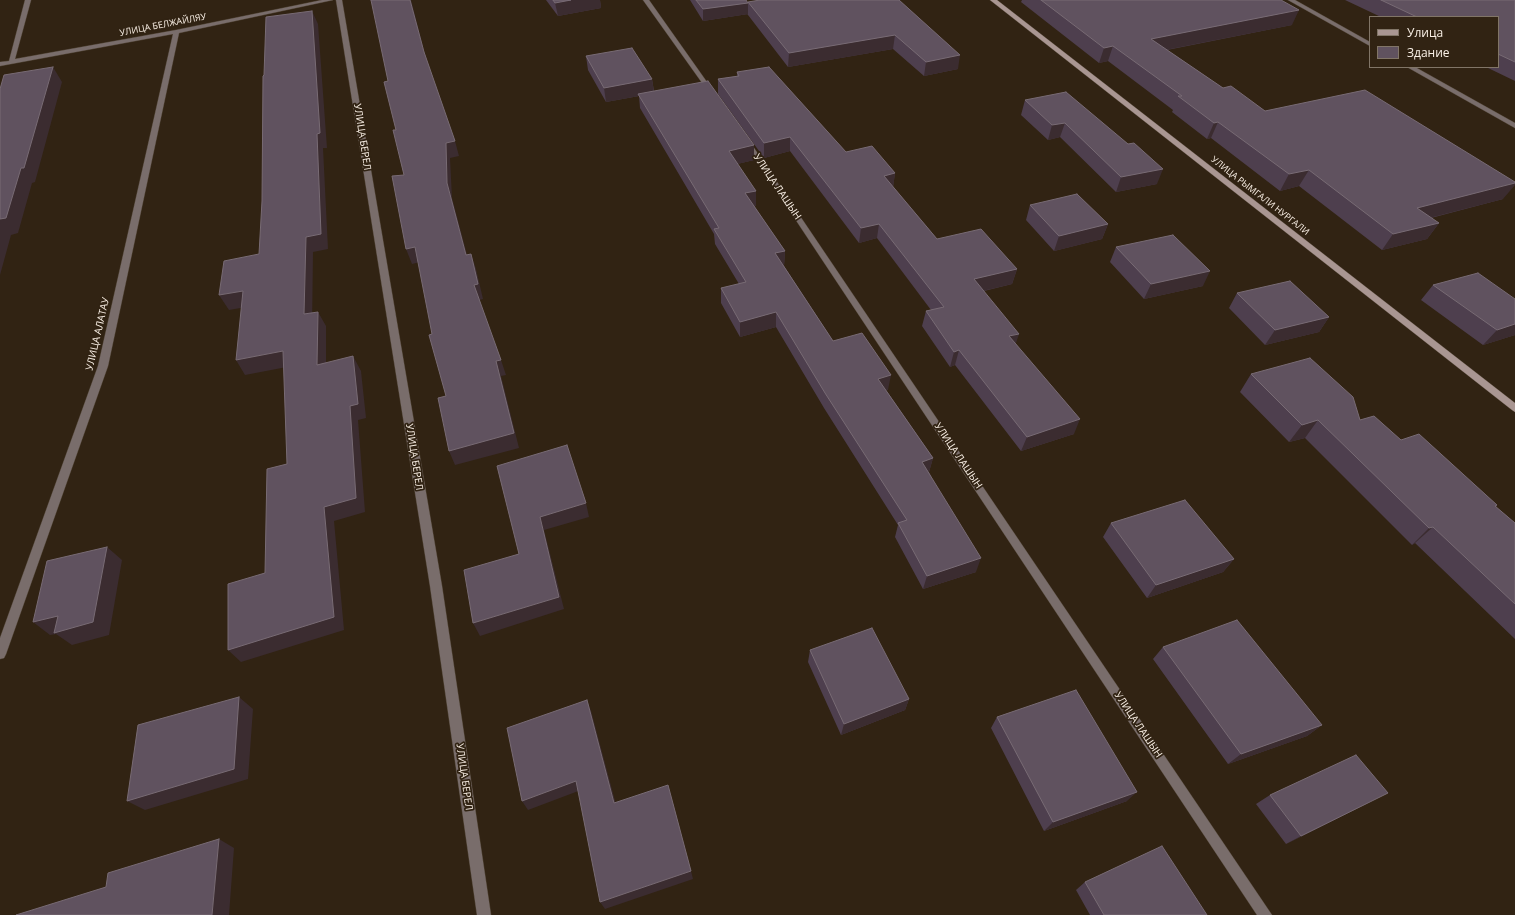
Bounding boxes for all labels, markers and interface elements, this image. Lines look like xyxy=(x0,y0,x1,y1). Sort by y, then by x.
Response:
street label: УЛИЦА БЕЛЖАЙЛЯУ xyxy=(119,11,207,39)
legend xyxy=(1369,16,1499,68)
text: Улица xyxy=(1407,24,1443,41)
text: Здание xyxy=(1407,44,1450,61)
street label: УЛИЦА БЕРЕЛ xyxy=(351,103,373,171)
street label: УЛИЦА ЛАШЫН xyxy=(751,152,803,222)
street label: УЛИЦА РЫМГАЛИ НУРГАЛИ xyxy=(1209,154,1311,238)
street label: УЛИЦА АЛАТАУ xyxy=(84,296,112,372)
street label: УЛИЦА ЛАШЫН xyxy=(932,421,984,491)
street label: УЛИЦА БЕРЕЛ xyxy=(403,423,425,491)
street label: УЛИЦА ЛАШЫН xyxy=(1112,690,1164,760)
street label: УЛИЦА БЕРЕЛ xyxy=(453,743,475,811)

